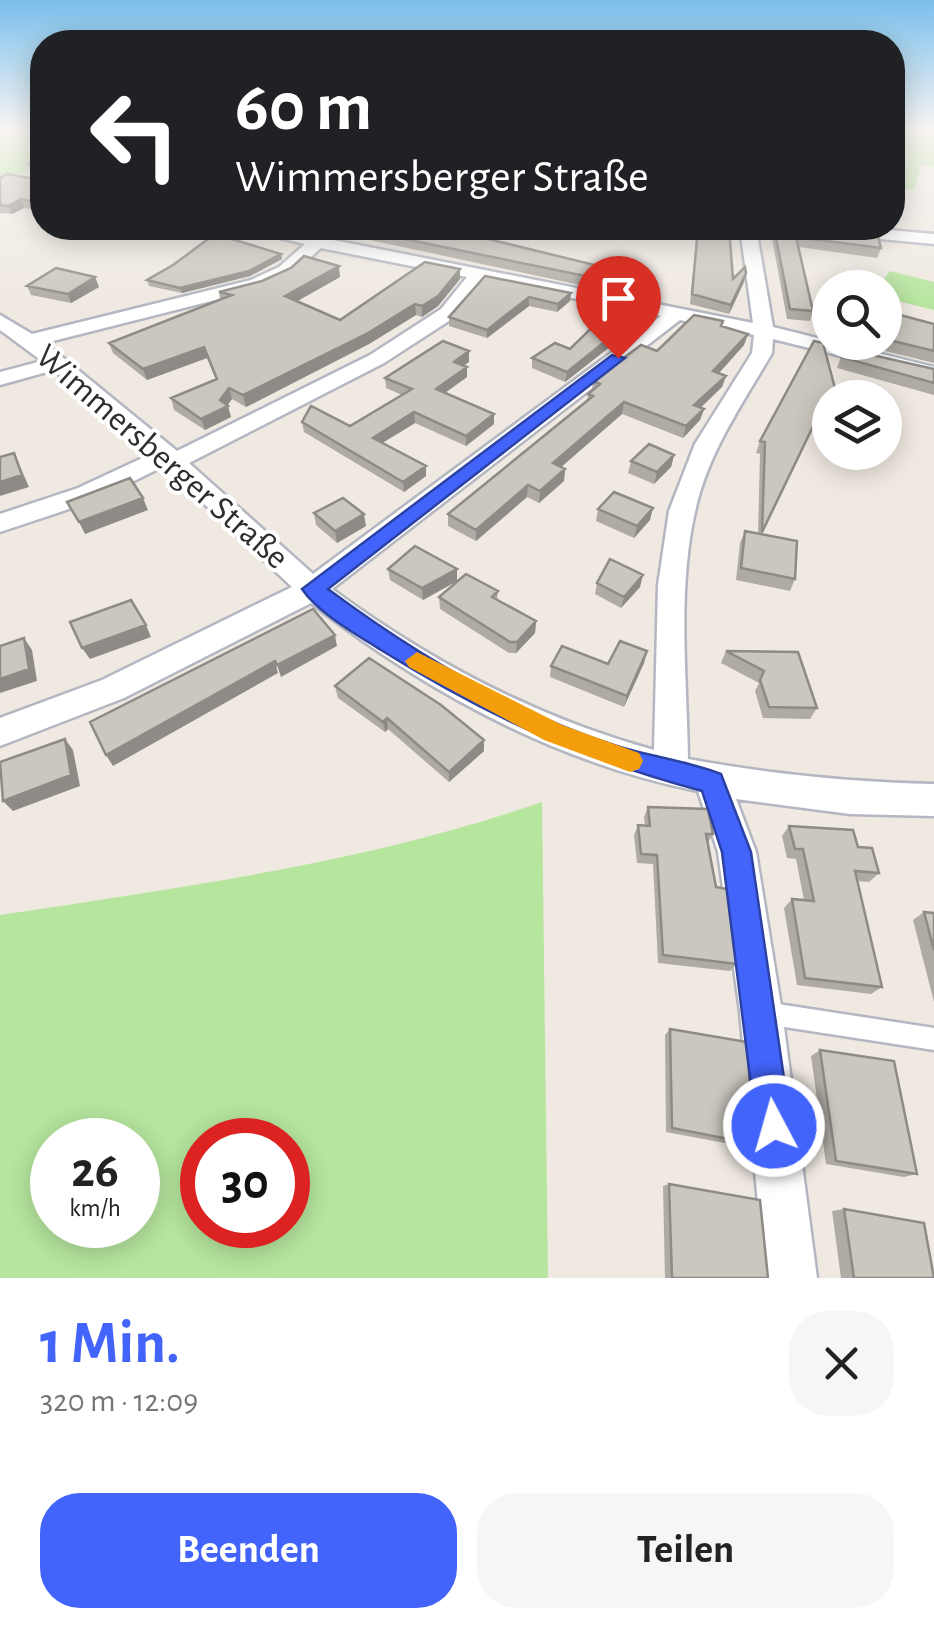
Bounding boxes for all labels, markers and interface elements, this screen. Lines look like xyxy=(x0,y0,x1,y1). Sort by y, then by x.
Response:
icon: left xyxy=(70,70,200,200)
text: 60 m xyxy=(235,73,372,143)
text: Wimmersberger Straße xyxy=(235,155,649,200)
pin xyxy=(576,256,661,359)
map controls xyxy=(812,270,902,470)
button: search xyxy=(812,270,902,360)
icon: arrive xyxy=(591,271,646,326)
street label: Wimmersberger Straße xyxy=(29,338,295,576)
button: layers xyxy=(812,380,902,470)
position arrow xyxy=(722,1074,826,1178)
speed limit sign: 30 xyxy=(180,1118,310,1248)
text: 26 xyxy=(71,1146,119,1196)
text: km/h xyxy=(69,1196,121,1221)
button: close xyxy=(789,1311,894,1416)
text: 1 Min. xyxy=(40,1314,180,1374)
text: 320 m · 12:09 xyxy=(40,1385,198,1417)
button: Beenden xyxy=(40,1493,457,1608)
button: Teilen xyxy=(477,1493,894,1608)

